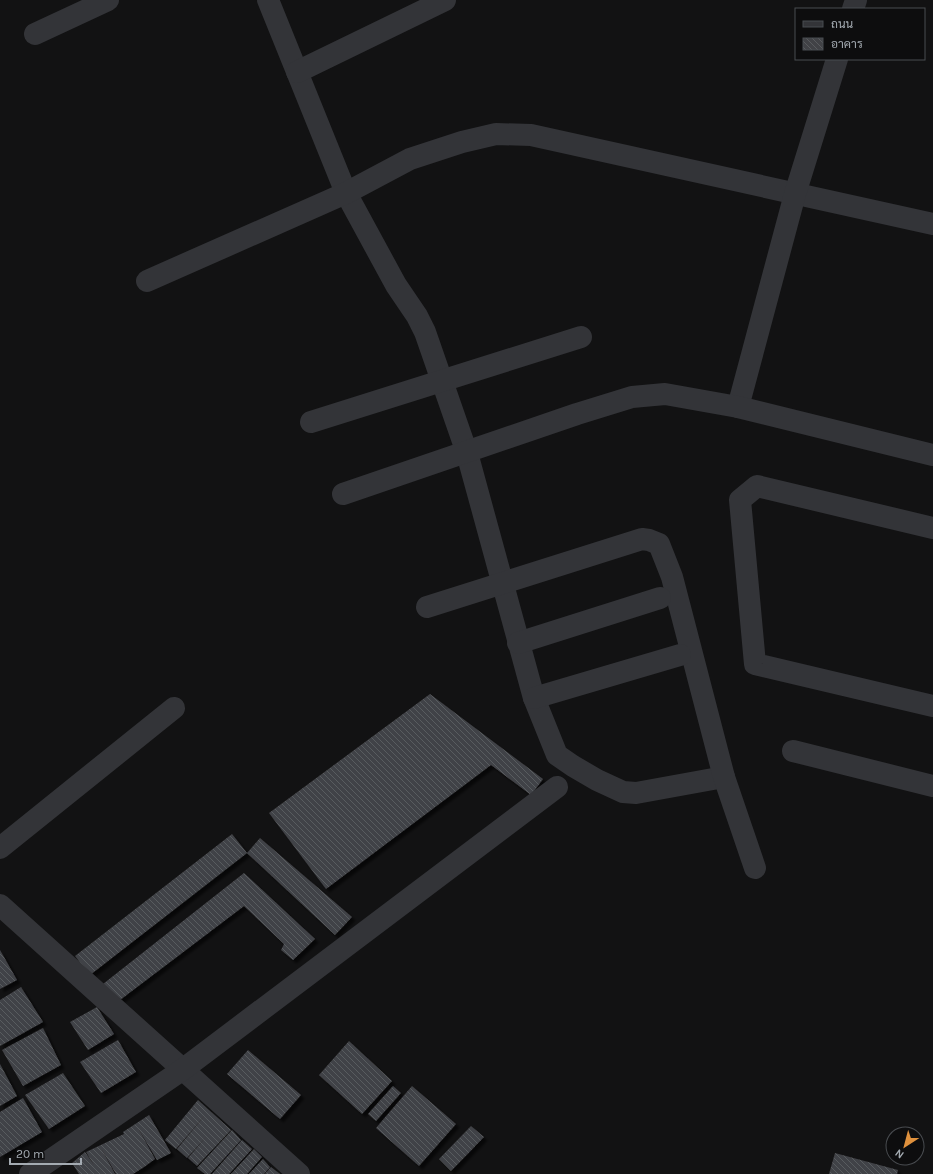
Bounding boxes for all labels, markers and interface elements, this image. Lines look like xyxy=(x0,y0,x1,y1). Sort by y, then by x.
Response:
legend xyxy=(795,8,925,60)
text: ถนน xyxy=(831,17,854,31)
text: อาคาร xyxy=(831,37,863,51)
north arrow xyxy=(885,1126,925,1166)
scale bar xyxy=(10,1140,81,1166)
text: N xyxy=(892,1146,906,1161)
text: 20 m xyxy=(16,1147,44,1161)

